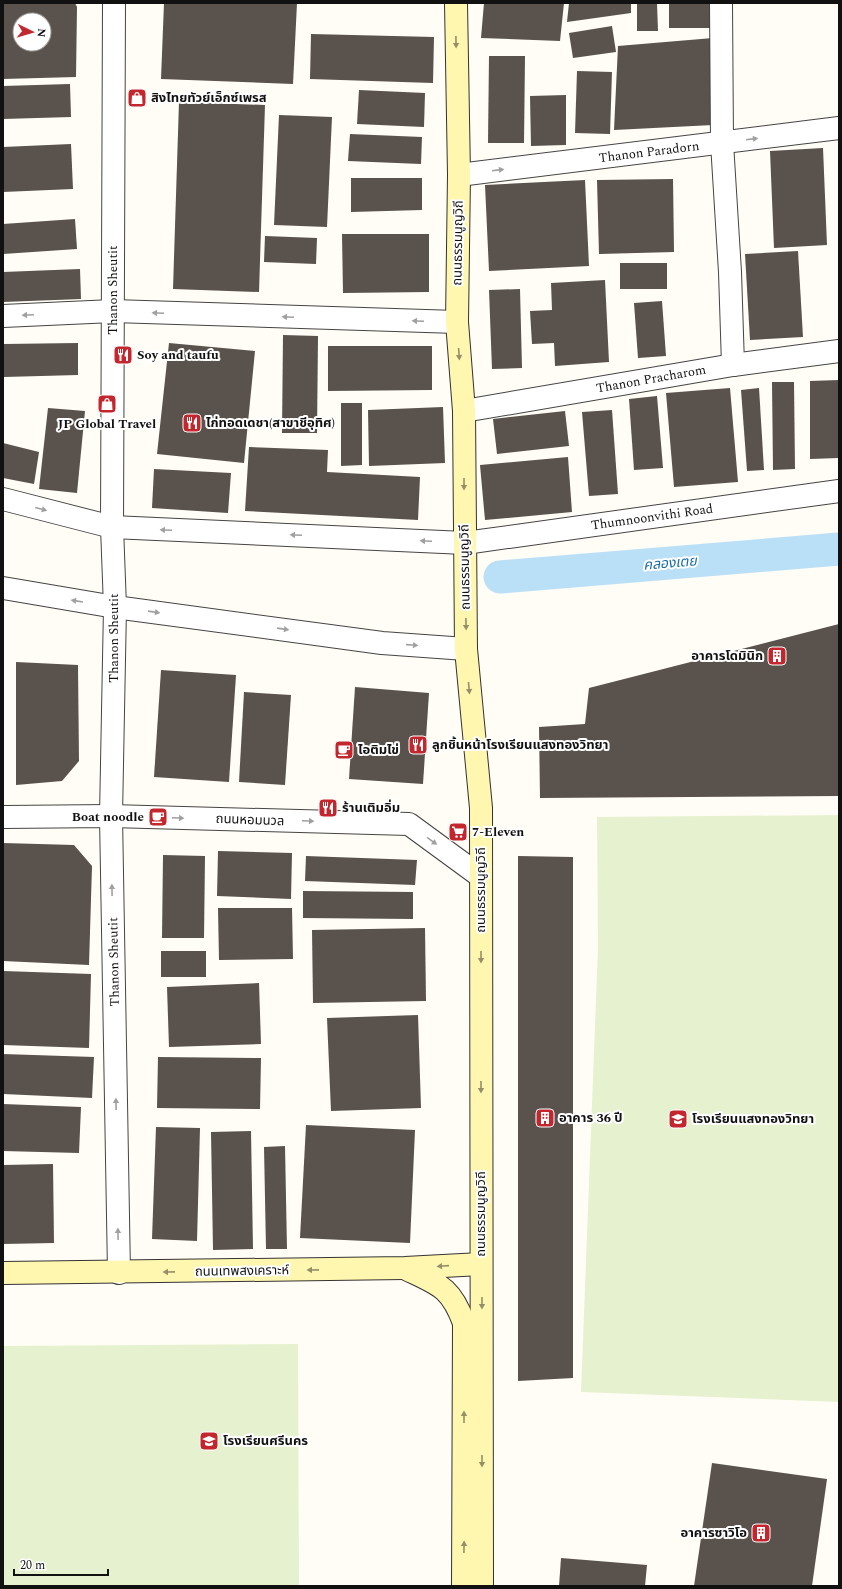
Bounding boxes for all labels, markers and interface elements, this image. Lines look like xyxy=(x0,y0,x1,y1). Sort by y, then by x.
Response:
north arrow xyxy=(12,12,52,52)
text: N xyxy=(33,28,50,38)
one-way arrow xyxy=(453,36,460,48)
shop icon: สิงไทยทัวย์เอ็กซ์เพรส xyxy=(126,87,148,109)
place label: สิงไทยทัวย์เอ็กซ์เพรส xyxy=(151,88,267,108)
street label: Thanon Paradorn xyxy=(598,136,701,168)
one-way arrow xyxy=(746,136,758,142)
one-way arrow xyxy=(492,167,504,173)
street label: ถนนธรรมนูญวิถี xyxy=(447,200,469,286)
street label: Thanon Sheutit xyxy=(103,245,123,335)
one-way arrow xyxy=(152,309,164,316)
one-way arrow xyxy=(21,312,34,318)
one-way arrow xyxy=(282,313,294,320)
one-way arrow xyxy=(411,318,424,324)
restaurant icon: Soy and taufu xyxy=(112,344,134,366)
place label: Soy and taufu xyxy=(137,345,219,365)
one-way arrow xyxy=(456,348,463,360)
street label: Thanon Pracharom xyxy=(594,359,708,399)
shop icon: JP Global Travel xyxy=(96,393,118,415)
restaurant icon: ไก่ทอดเดชา(สาขาชีอุทิศ) xyxy=(181,412,203,434)
place label: ไก่ทอดเดชา(สาขาชีอุทิศ) xyxy=(206,413,335,433)
place label: JP Global Travel xyxy=(58,414,156,434)
one-way arrow xyxy=(461,478,467,491)
street label: Thumnoonvithi Road xyxy=(590,499,714,535)
one-way arrow xyxy=(35,506,47,512)
street label: ถนนธรรมนูญวิถี xyxy=(454,524,476,610)
one-way arrow xyxy=(160,526,172,533)
one-way arrow xyxy=(290,532,302,539)
one-way arrow xyxy=(419,538,432,544)
water label: คลองเตย xyxy=(643,550,699,576)
street label: Thanon Sheutit xyxy=(104,593,124,683)
one-way arrow xyxy=(71,598,83,604)
one-way arrow xyxy=(148,609,160,615)
one-way arrow xyxy=(463,618,469,631)
one-way arrow xyxy=(277,626,289,633)
one-way arrow xyxy=(406,642,418,649)
building icon: อาคารโดมินิก xyxy=(766,645,788,667)
place label: อาคารโดมินิก xyxy=(691,646,763,666)
one-way arrow xyxy=(466,682,473,694)
restaurant icon: ลูกชิ้นหน้าโรงเรียนแสงทองวิทยา xyxy=(407,734,429,756)
place label: ลูกชิ้นหน้าโรงเรียนแสงทองวิทยา xyxy=(432,735,608,755)
cafe icon: ไอติมไข่ xyxy=(333,739,355,761)
place label: ไอติมไข่ xyxy=(358,740,399,760)
restaurant icon: ร้านเติมอิ่ม xyxy=(317,797,339,819)
place label: ร้านเติมอิ่ม xyxy=(342,798,400,818)
cafe icon: Boat noodle xyxy=(147,806,169,828)
place label: Boat noodle xyxy=(72,807,144,827)
street label: ถนนหอมนวล xyxy=(215,809,285,831)
one-way arrow xyxy=(172,815,185,821)
one-way arrow xyxy=(302,818,314,825)
supermarket icon: 7-Eleven xyxy=(447,821,469,843)
place label: 7-Eleven xyxy=(472,822,524,842)
one-way arrow xyxy=(427,837,438,845)
street label: ถนนธรรมนูญวิถี xyxy=(471,847,491,933)
one-way arrow xyxy=(109,883,115,896)
street label: Thanon Sheutit xyxy=(103,917,125,1007)
one-way arrow xyxy=(478,951,484,964)
one-way arrow xyxy=(478,1081,484,1094)
one-way arrow xyxy=(113,1097,119,1110)
building icon: อาคาร 36 ปี xyxy=(534,1107,556,1129)
place label: อาคาร 36 ปี xyxy=(559,1108,623,1128)
school or university icon: โรงเรียนแสงทองวิทยา xyxy=(667,1108,689,1130)
place label: โรงเรียนแสงทองวิทยา xyxy=(692,1109,814,1129)
street label: ถนนธรรมนูญวิถี xyxy=(471,1171,491,1257)
one-way arrow xyxy=(115,1228,122,1240)
street label: ถนนเทพสงเคราะห์ xyxy=(195,1260,290,1282)
one-way arrow xyxy=(436,1263,449,1269)
one-way arrow xyxy=(306,1267,319,1273)
one-way arrow xyxy=(162,1269,175,1275)
one-way arrow xyxy=(479,1297,485,1310)
one-way arrow xyxy=(461,1410,467,1423)
school or university icon: โรงเรียนศรีนคร xyxy=(198,1430,220,1452)
place label: โรงเรียนศรีนคร xyxy=(223,1431,308,1451)
one-way arrow xyxy=(479,1455,485,1468)
building icon: อาคารซาวิโอ xyxy=(750,1522,772,1544)
place label: อาคารซาวิโอ xyxy=(680,1523,747,1543)
one-way arrow xyxy=(461,1540,467,1553)
scale bar xyxy=(14,1551,108,1577)
text: 20 m xyxy=(20,1556,45,1575)

